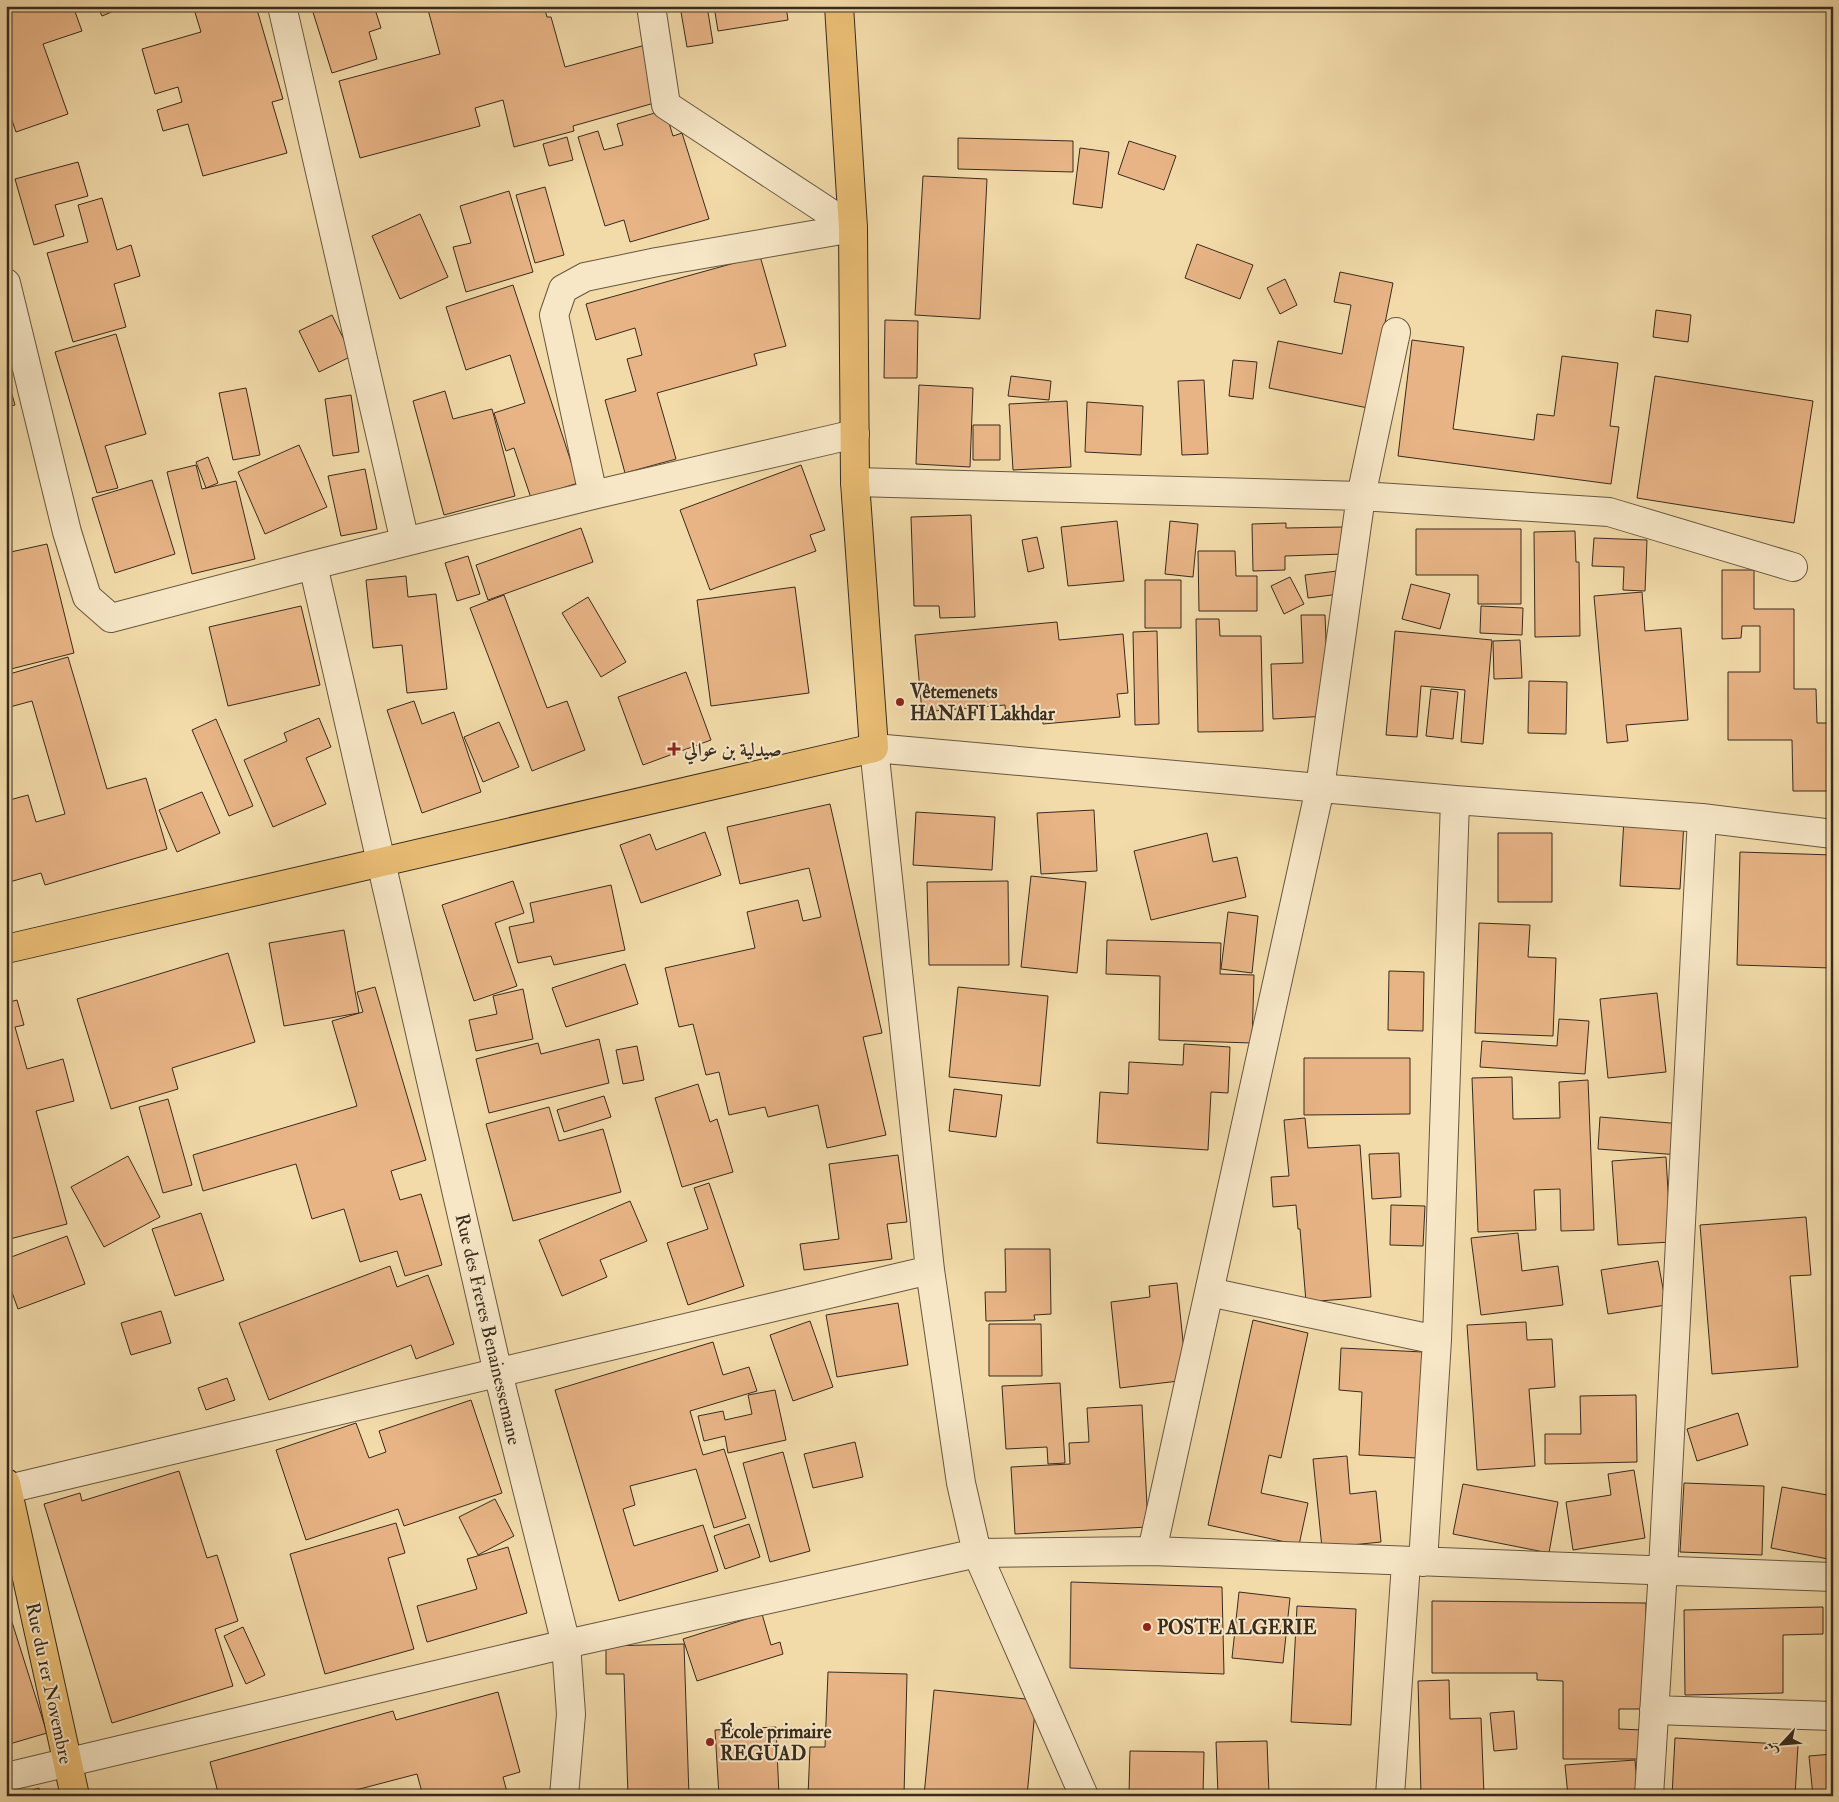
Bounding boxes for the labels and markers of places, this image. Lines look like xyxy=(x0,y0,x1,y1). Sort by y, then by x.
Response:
place label: Vêtemenets HANAFI Lakhdar xyxy=(909,680,1056,726)
marker: Vêtemenets HANAFI Lakhdar xyxy=(894,696,906,708)
place label: صيدلية بن عوالي xyxy=(683,738,782,765)
marker: صيدلية بن عوالي xyxy=(668,743,680,755)
place label: POSTE ALGERIE xyxy=(1157,1616,1317,1640)
marker: POSTE ALGERIE xyxy=(1141,1621,1153,1633)
place label: École primaire REGUAD xyxy=(720,1718,831,1766)
marker: École primaire REGUAD xyxy=(704,1736,716,1748)

